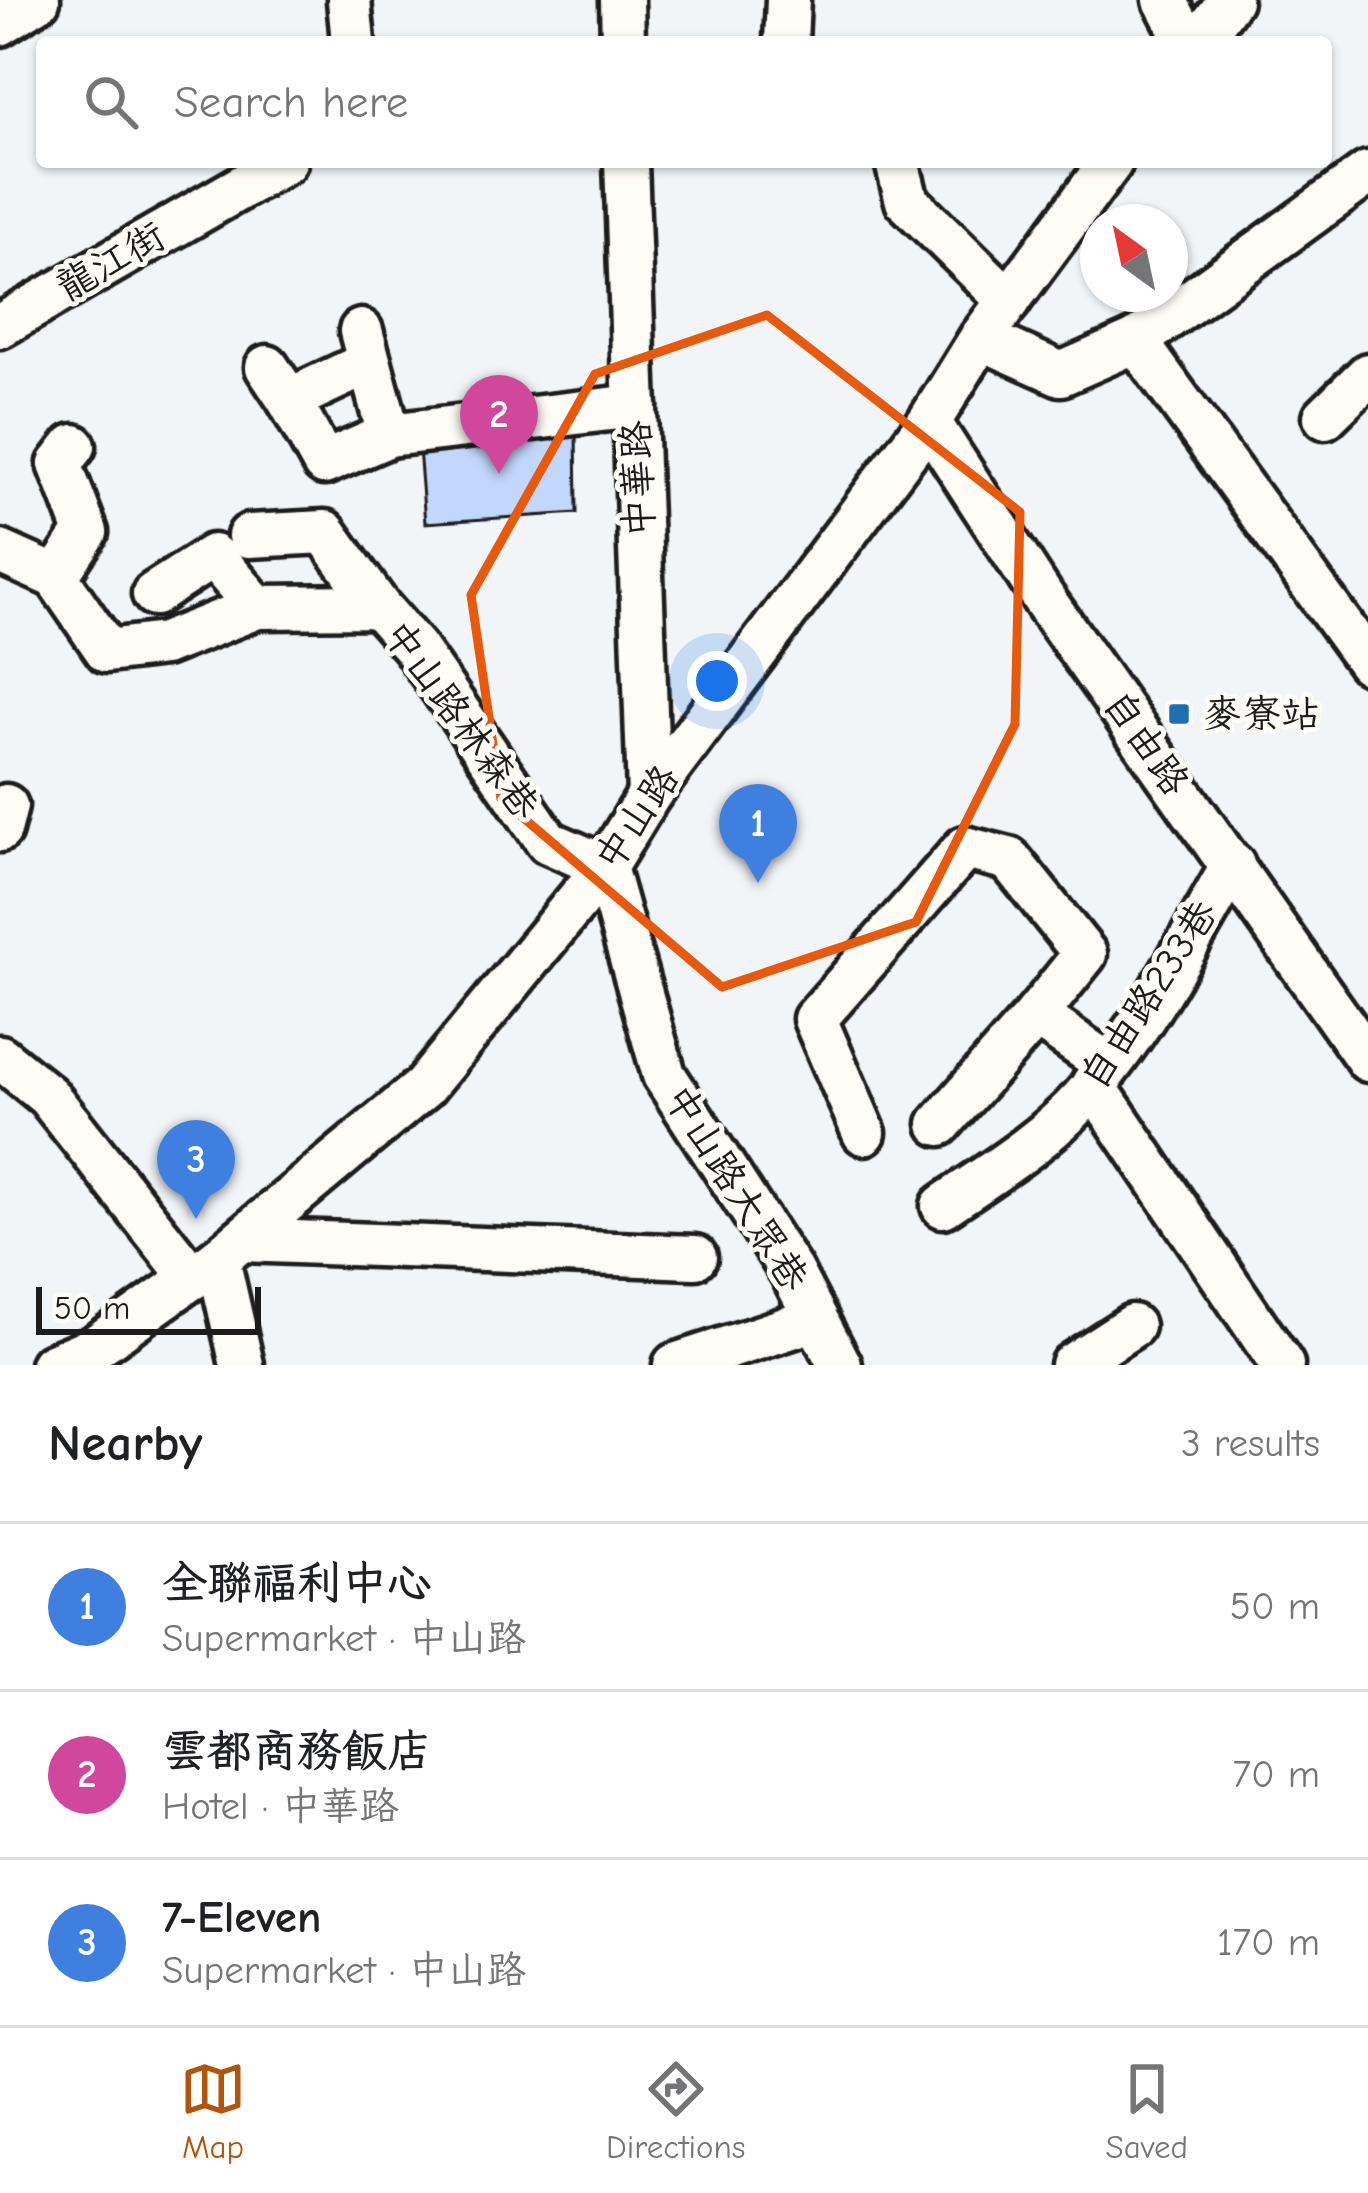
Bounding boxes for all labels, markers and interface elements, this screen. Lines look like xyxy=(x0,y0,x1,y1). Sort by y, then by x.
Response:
search box xyxy=(36,36,1332,168)
icon: search xyxy=(78,69,144,135)
text: Search here xyxy=(174,76,408,128)
north arrow xyxy=(1080,204,1188,312)
street label: 龍江街 xyxy=(49,213,173,311)
pin: 2 xyxy=(460,375,538,474)
street label: 中華路 xyxy=(613,420,663,538)
street label: 中山路林森巷 xyxy=(374,612,548,828)
your location xyxy=(687,651,747,711)
street label: 自由路 xyxy=(1094,682,1198,804)
place label: 麥寮站 xyxy=(1203,692,1320,737)
marker: 麥寮站 xyxy=(1166,701,1192,727)
street label: 中山路 xyxy=(586,757,688,879)
pin: 1 xyxy=(719,784,797,883)
street label: 自由路233巷 xyxy=(1071,892,1227,1098)
street label: 中山路大眾巷 xyxy=(655,1077,817,1299)
pin: 3 xyxy=(157,1120,235,1219)
scale bar xyxy=(36,1281,261,1334)
text: 50 m xyxy=(54,1289,130,1327)
text: Nearby xyxy=(48,1414,202,1473)
text: 3 results xyxy=(1181,1421,1320,1466)
text: 全聯福利中心 xyxy=(162,1557,432,1609)
text: 1 xyxy=(79,1584,95,1629)
text: 50 m xyxy=(1230,1584,1320,1629)
text: Supermarket · 中山路 xyxy=(162,1616,526,1661)
text: 雲都商務飯店 xyxy=(162,1725,432,1777)
text: 2 xyxy=(77,1752,97,1797)
text: 70 m xyxy=(1233,1752,1320,1797)
text: Hotel · 中華路 xyxy=(162,1784,399,1829)
text: 7-Eleven xyxy=(162,1891,321,1943)
text: 3 xyxy=(77,1920,97,1965)
text: 170 m xyxy=(1217,1920,1320,1965)
text: Supermarket · 中山路 xyxy=(162,1948,526,1993)
tab: Map xyxy=(180,2056,246,2166)
tab: Directions xyxy=(606,2056,746,2166)
tab: Saved xyxy=(1106,2056,1188,2166)

